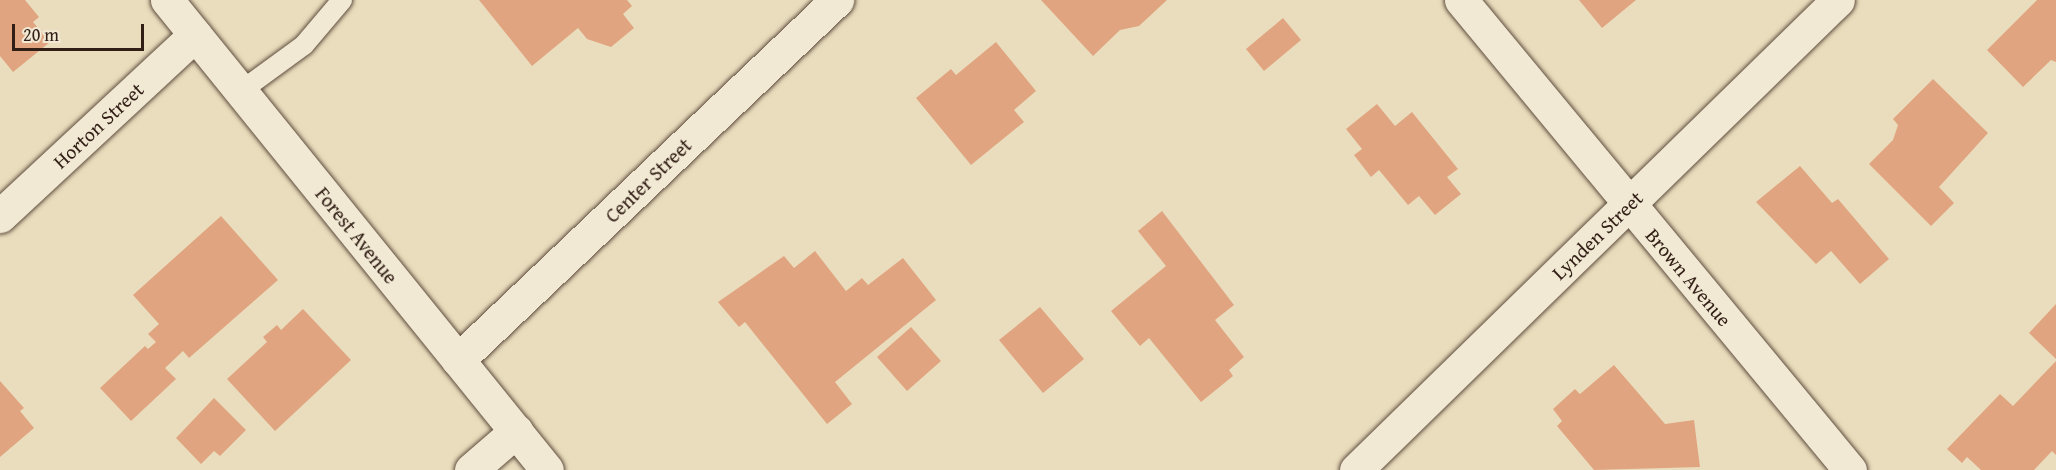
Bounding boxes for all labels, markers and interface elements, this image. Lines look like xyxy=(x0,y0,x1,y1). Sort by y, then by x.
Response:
scale bar xyxy=(15,12,147,50)
text: 20 m xyxy=(23,21,59,48)
street label: Horton Street xyxy=(48,77,148,173)
street label: Center Street xyxy=(600,133,696,227)
street label: Forest Avenue xyxy=(311,182,403,288)
street label: Lynden Street xyxy=(1547,186,1647,284)
street label: Brown Avenue xyxy=(1641,223,1737,331)

